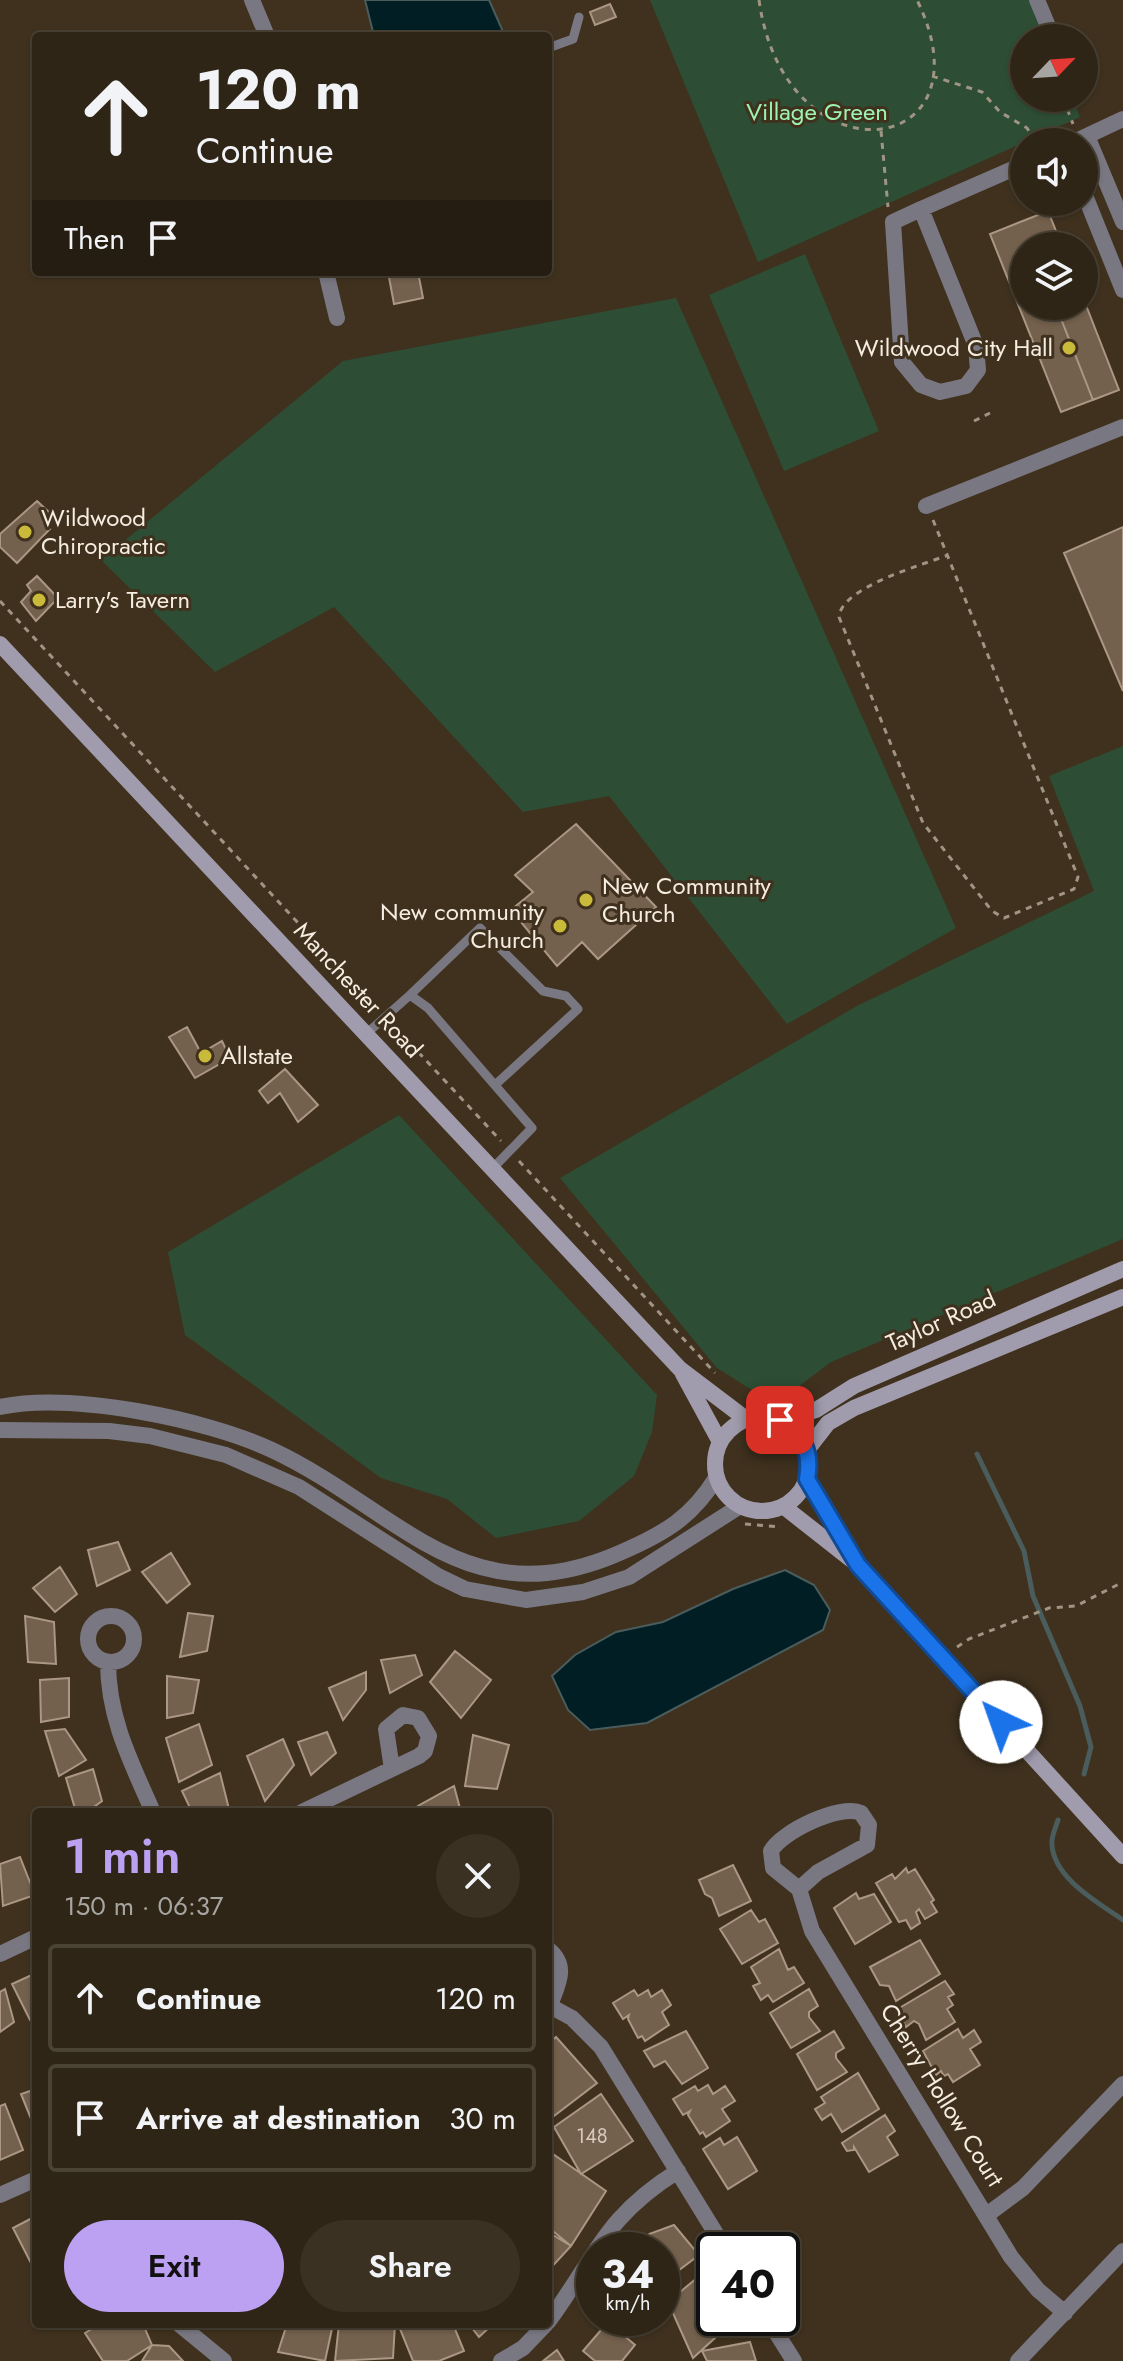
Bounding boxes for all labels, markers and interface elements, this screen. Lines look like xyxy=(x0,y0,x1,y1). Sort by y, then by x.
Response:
north arrow xyxy=(1010,24,1098,112)
map controls xyxy=(1010,24,1098,320)
text: 120 m xyxy=(196,49,361,130)
icon: ahead xyxy=(64,64,168,168)
park label: Village Green xyxy=(746,94,888,129)
text: Continue xyxy=(196,124,334,176)
button: sound xyxy=(1010,128,1098,216)
icon: arrive xyxy=(141,216,185,260)
text: Then xyxy=(64,217,125,260)
button: layers xyxy=(1010,232,1098,320)
place label: Wildwood City Hall xyxy=(855,330,1053,365)
marker: Wildwood City Hall xyxy=(1060,339,1078,357)
place label: Wildwood Chiropractic xyxy=(41,500,166,563)
marker: Wildwood Chiropractic xyxy=(16,523,34,541)
place label: Larry's Tavern xyxy=(55,582,190,617)
marker: Larry's Tavern xyxy=(30,591,48,609)
place label: New Community Church xyxy=(602,868,771,931)
marker: New Community Church xyxy=(577,891,595,909)
place label: New community Church xyxy=(380,894,544,957)
street label: Manchester Road xyxy=(286,914,431,1066)
marker: New community Church xyxy=(551,917,569,935)
place label: Allstate xyxy=(221,1038,293,1073)
marker: Allstate xyxy=(196,1047,214,1065)
street label: Taylor Road xyxy=(880,1281,1001,1360)
pin xyxy=(746,1386,814,1454)
icon: arrive xyxy=(758,1398,802,1442)
position arrow xyxy=(959,1680,1043,1764)
text: 1 min xyxy=(64,1822,181,1891)
button: close xyxy=(436,1834,520,1918)
text: 150 m · 06:37 xyxy=(64,1887,223,1925)
icon: ahead xyxy=(68,1976,112,2020)
text: Continue xyxy=(136,1977,262,2020)
text: 120 m xyxy=(435,1977,516,2020)
street label: Cherry Hollow Court xyxy=(872,1996,1013,2193)
icon: arrive xyxy=(68,2096,112,2140)
text: Arrive at destination xyxy=(136,2097,421,2140)
text: 30 m xyxy=(449,2097,516,2140)
house number: 148 xyxy=(576,2122,608,2151)
button: Exit xyxy=(64,2220,284,2312)
button: Share xyxy=(300,2220,520,2312)
speed limit sign: 40 xyxy=(696,2232,800,2336)
text: 34 xyxy=(602,2245,654,2303)
text: km/h xyxy=(605,2289,651,2318)

